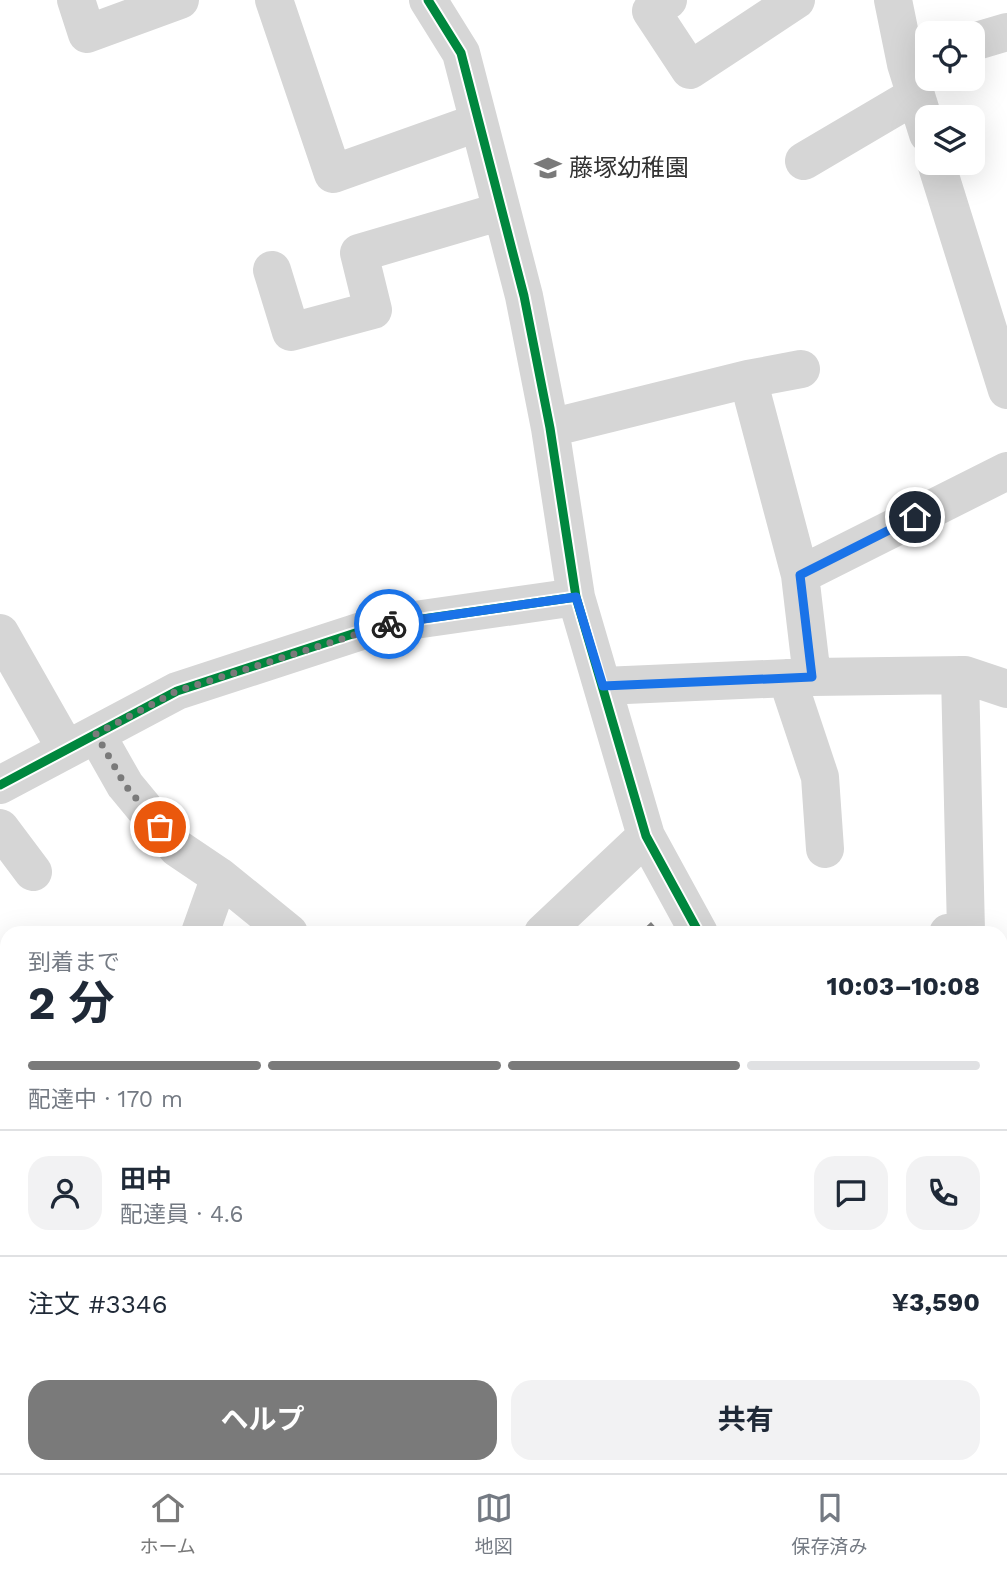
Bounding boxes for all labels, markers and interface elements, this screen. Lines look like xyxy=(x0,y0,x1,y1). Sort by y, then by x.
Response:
map controls xyxy=(915,21,985,175)
button: locate xyxy=(915,21,985,91)
button: layers xyxy=(915,105,985,175)
school or university icon: 藤塚幼稚園 xyxy=(533,153,563,183)
place label: 藤塚幼稚園 xyxy=(569,154,689,182)
pin xyxy=(885,487,945,547)
icon: home xyxy=(896,498,934,536)
courier xyxy=(354,589,424,659)
icon: bike xyxy=(370,605,408,643)
pin xyxy=(130,797,190,857)
icon: bag xyxy=(141,808,179,846)
text: 到着まで xyxy=(28,949,120,976)
text: 10:03–10:08 xyxy=(826,971,980,1001)
text: 2 分 xyxy=(28,976,115,1030)
text: 配達中 · 170 m xyxy=(28,1086,183,1113)
button: person xyxy=(28,1156,102,1230)
button: chat xyxy=(814,1156,888,1230)
button: phone xyxy=(906,1156,980,1230)
text: 田中 xyxy=(120,1164,172,1194)
text: 配達員 · 4.6 xyxy=(120,1201,243,1228)
text: ¥3,590 xyxy=(892,1287,980,1317)
text: 注文 #3346 xyxy=(28,1289,168,1319)
button: ヘルプ xyxy=(28,1380,497,1460)
button: 共有 xyxy=(511,1380,980,1460)
tab: ホーム xyxy=(139,1489,196,1558)
tab: 地図 xyxy=(475,1489,513,1558)
tab: 保存済み xyxy=(792,1489,868,1558)

